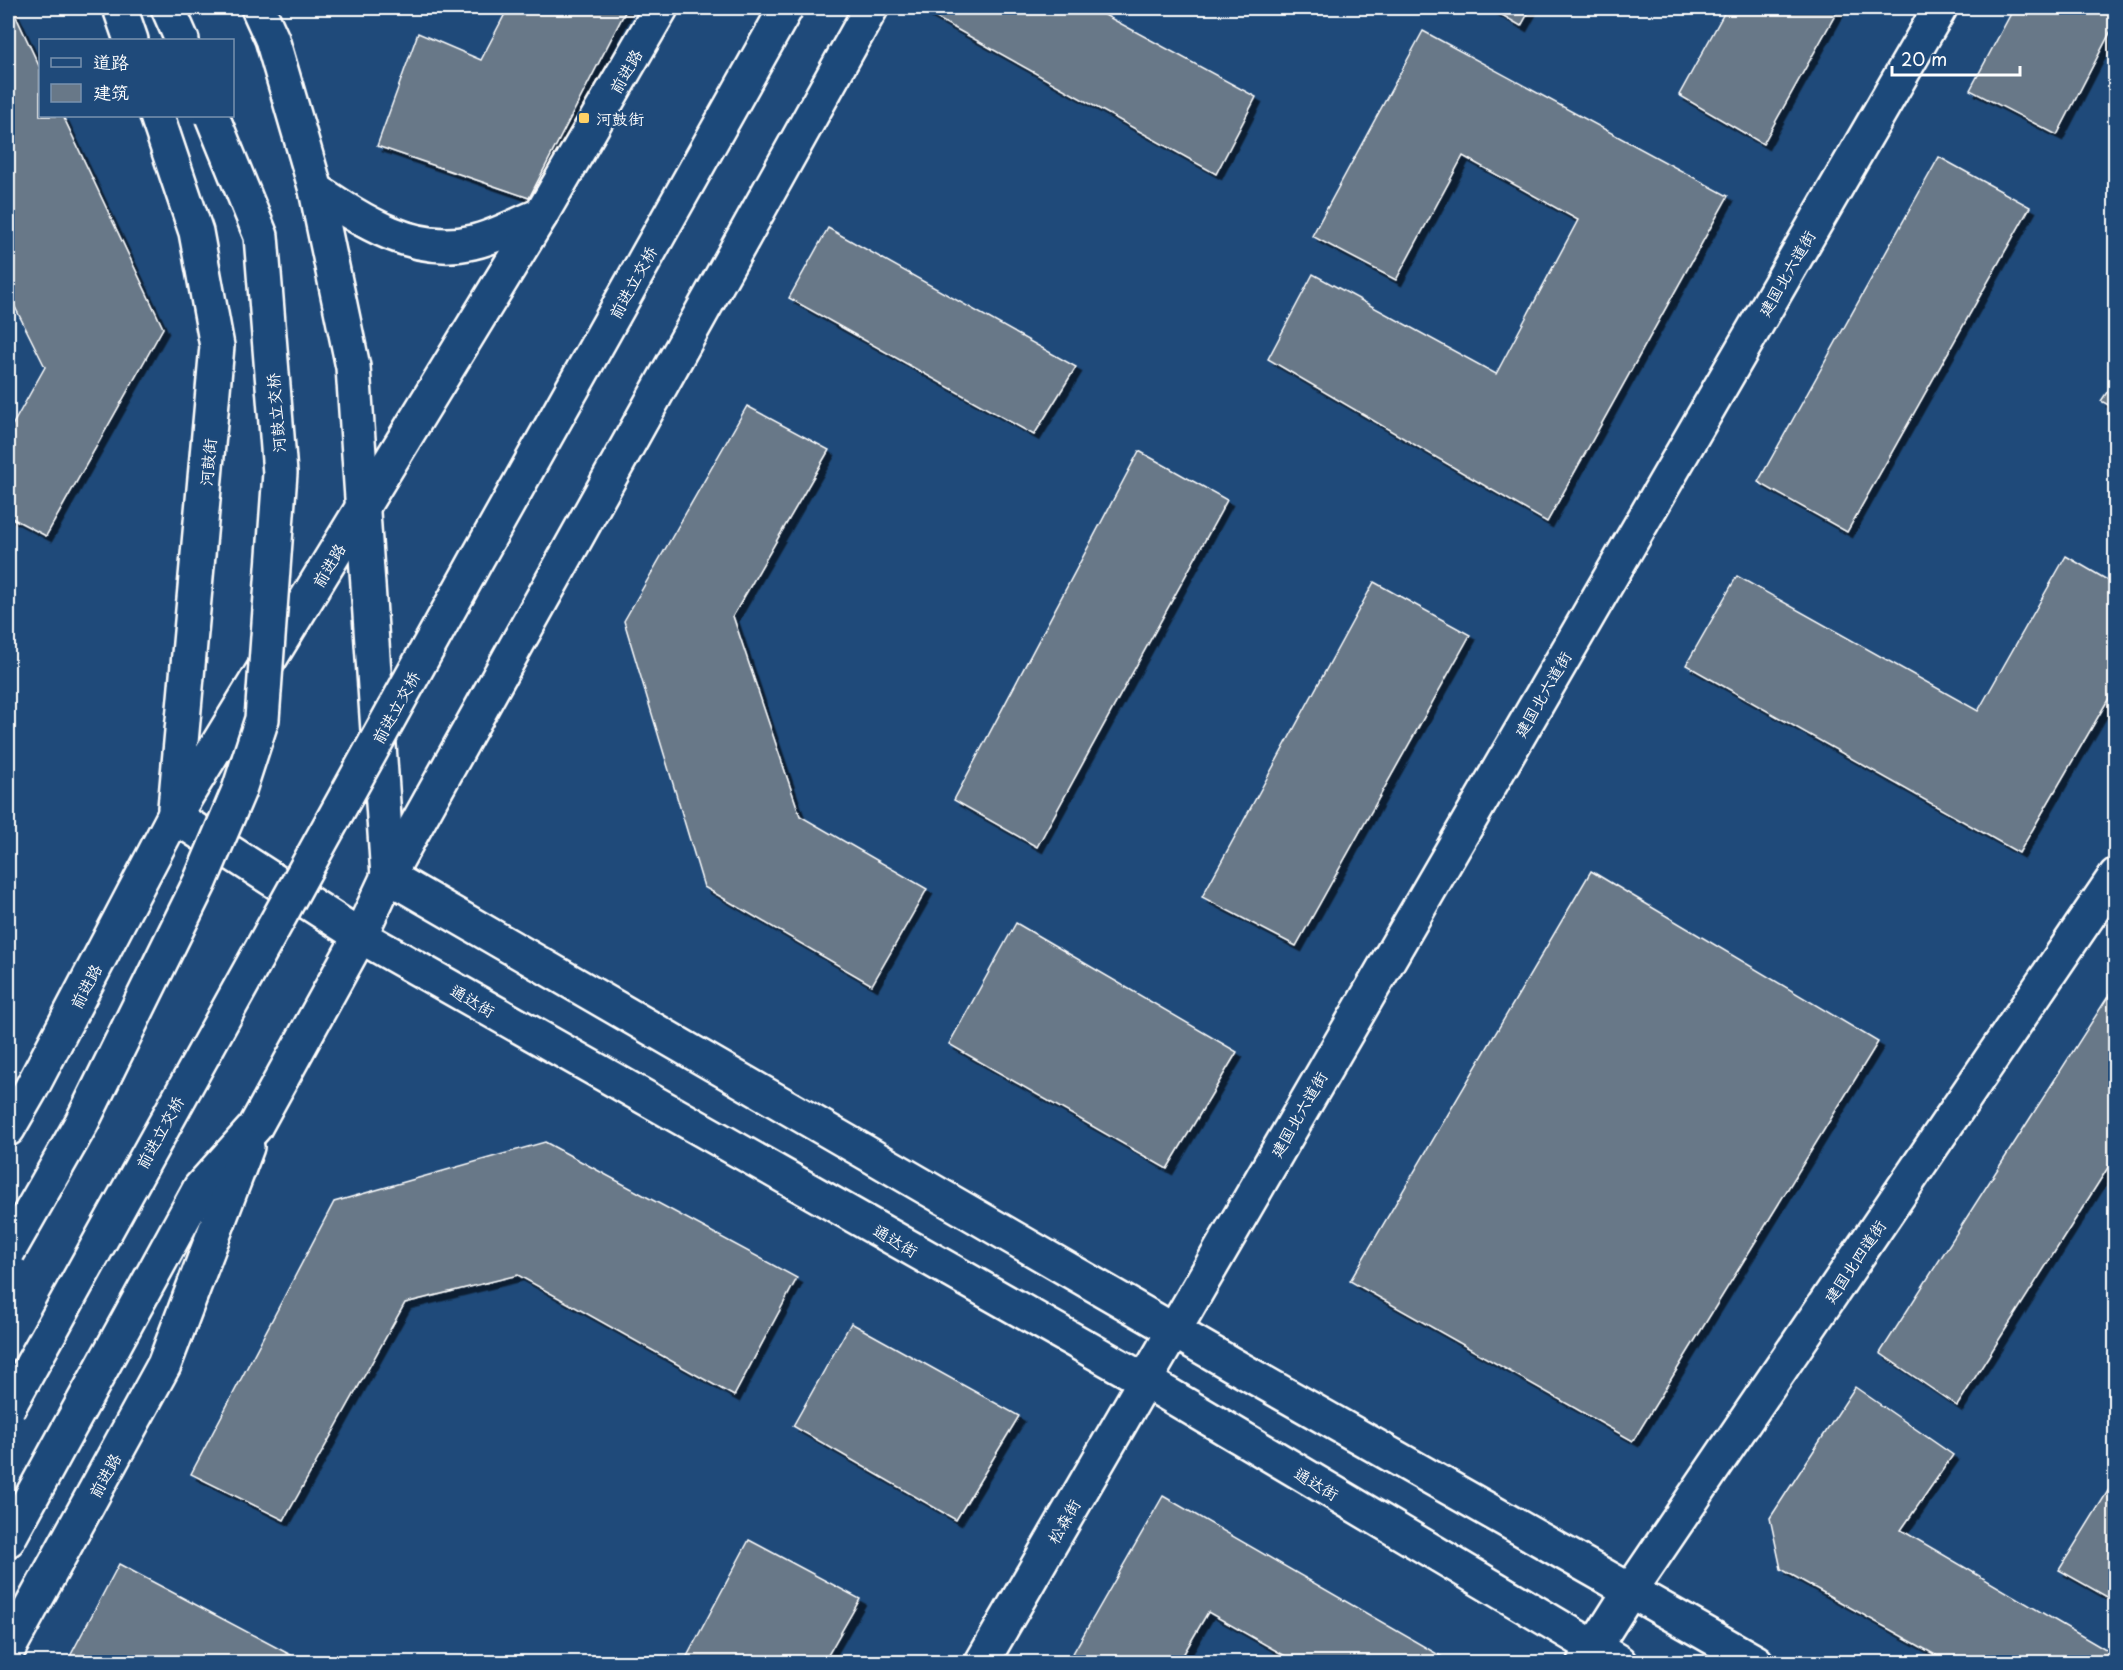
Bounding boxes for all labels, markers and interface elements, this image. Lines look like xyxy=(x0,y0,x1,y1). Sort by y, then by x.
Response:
legend xyxy=(39,39,234,117)
scale bar xyxy=(1892,39,2020,77)
street label: 前进路 xyxy=(603,44,647,98)
text: 20 m xyxy=(1901,45,1947,72)
text: 道路 xyxy=(93,48,129,75)
text: 建筑 xyxy=(93,78,129,105)
place label: 河鼓街 xyxy=(596,106,644,130)
marker: 河鼓街 xyxy=(577,111,591,125)
street label: 建国北六道街 xyxy=(1752,225,1820,321)
street label: 前进立交桥 xyxy=(602,241,662,323)
street label: 河鼓立交桥 xyxy=(260,372,290,454)
street label: 河鼓街 xyxy=(193,437,221,487)
street label: 前进路 xyxy=(305,538,351,592)
street label: 建国北六道街 xyxy=(1508,646,1576,742)
street label: 前进立交桥 xyxy=(365,666,425,748)
street label: 前进路 xyxy=(63,959,107,1013)
street label: 通达街 xyxy=(446,978,500,1022)
street label: 建国北六道街 xyxy=(1264,1066,1332,1162)
street label: 前进立交桥 xyxy=(129,1091,189,1173)
street label: 建国北四道街 xyxy=(1817,1214,1891,1308)
street label: 通达街 xyxy=(869,1218,923,1262)
street label: 前进路 xyxy=(82,1448,126,1502)
street label: 通达街 xyxy=(1290,1460,1344,1506)
street label: 松森街 xyxy=(1041,1494,1085,1548)

